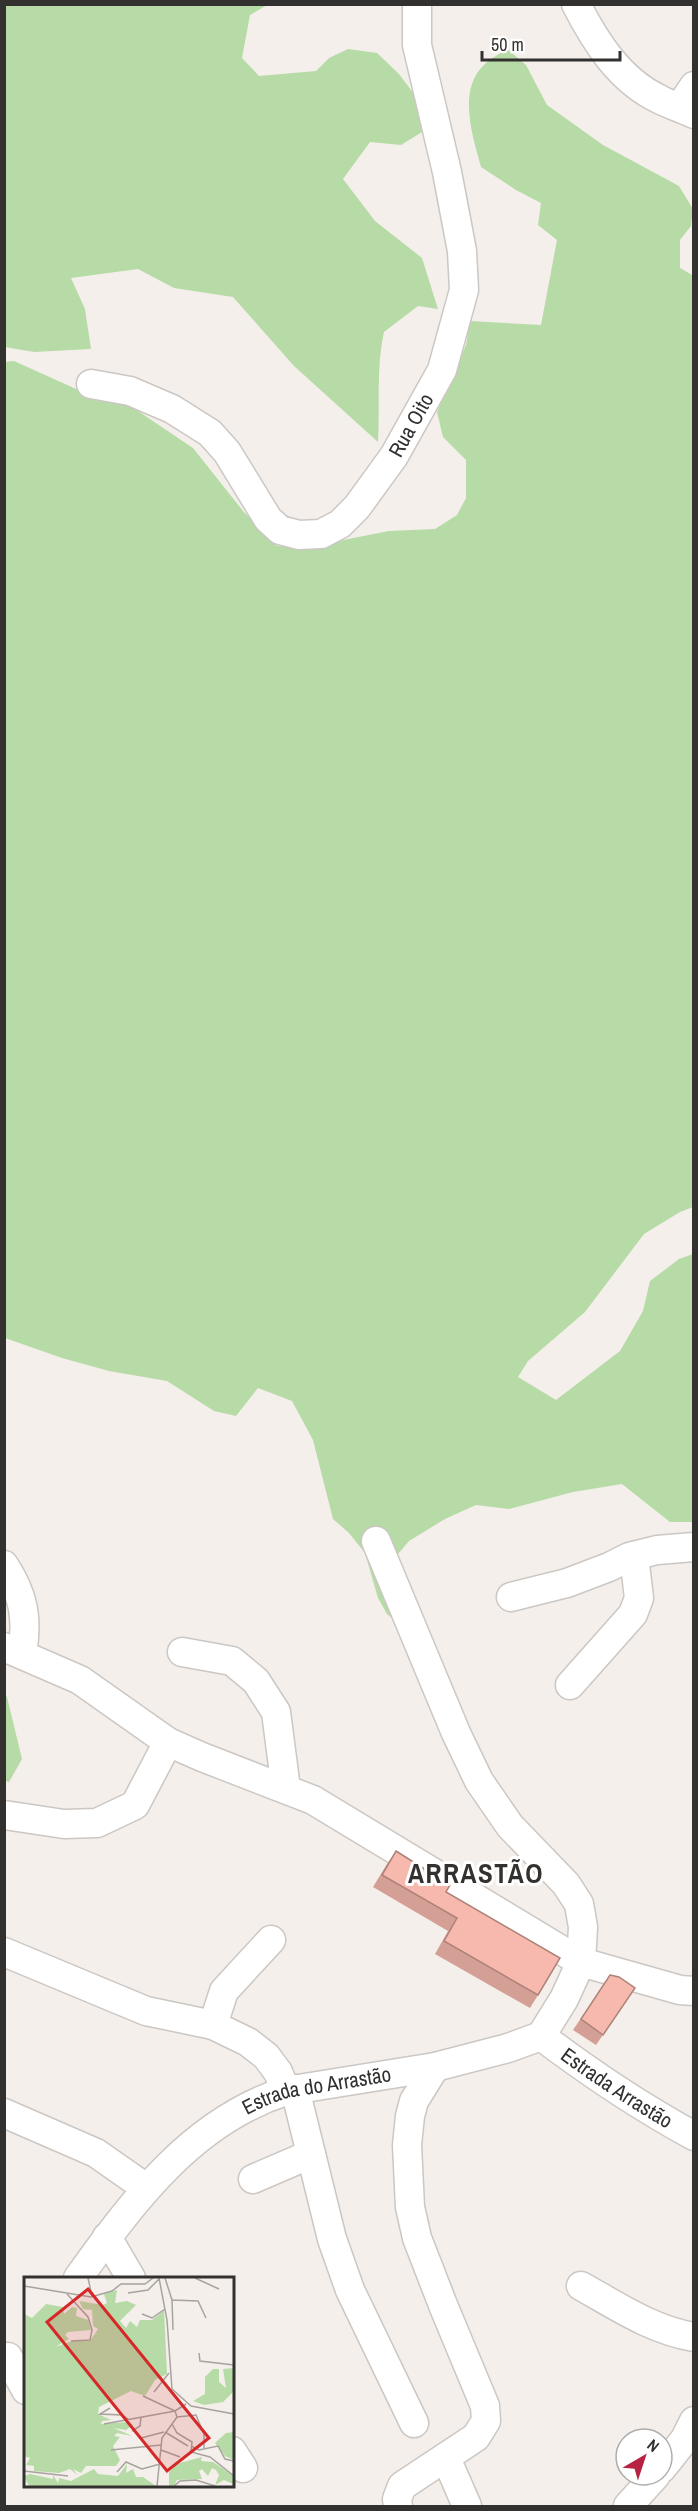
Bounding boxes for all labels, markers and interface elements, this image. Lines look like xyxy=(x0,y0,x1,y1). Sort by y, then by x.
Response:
scale bar xyxy=(482,24,620,62)
text: 50 m xyxy=(491,32,524,57)
street label: Rua Oito xyxy=(381,388,440,462)
district label: ARRASTÃO xyxy=(408,1855,544,1891)
street label: Estrada Arrastão xyxy=(555,2040,678,2135)
street label: Estrada do Arrastão xyxy=(237,2059,393,2121)
inset map xyxy=(24,2277,234,2487)
north arrow xyxy=(614,2427,674,2487)
text: N xyxy=(643,2434,664,2457)

